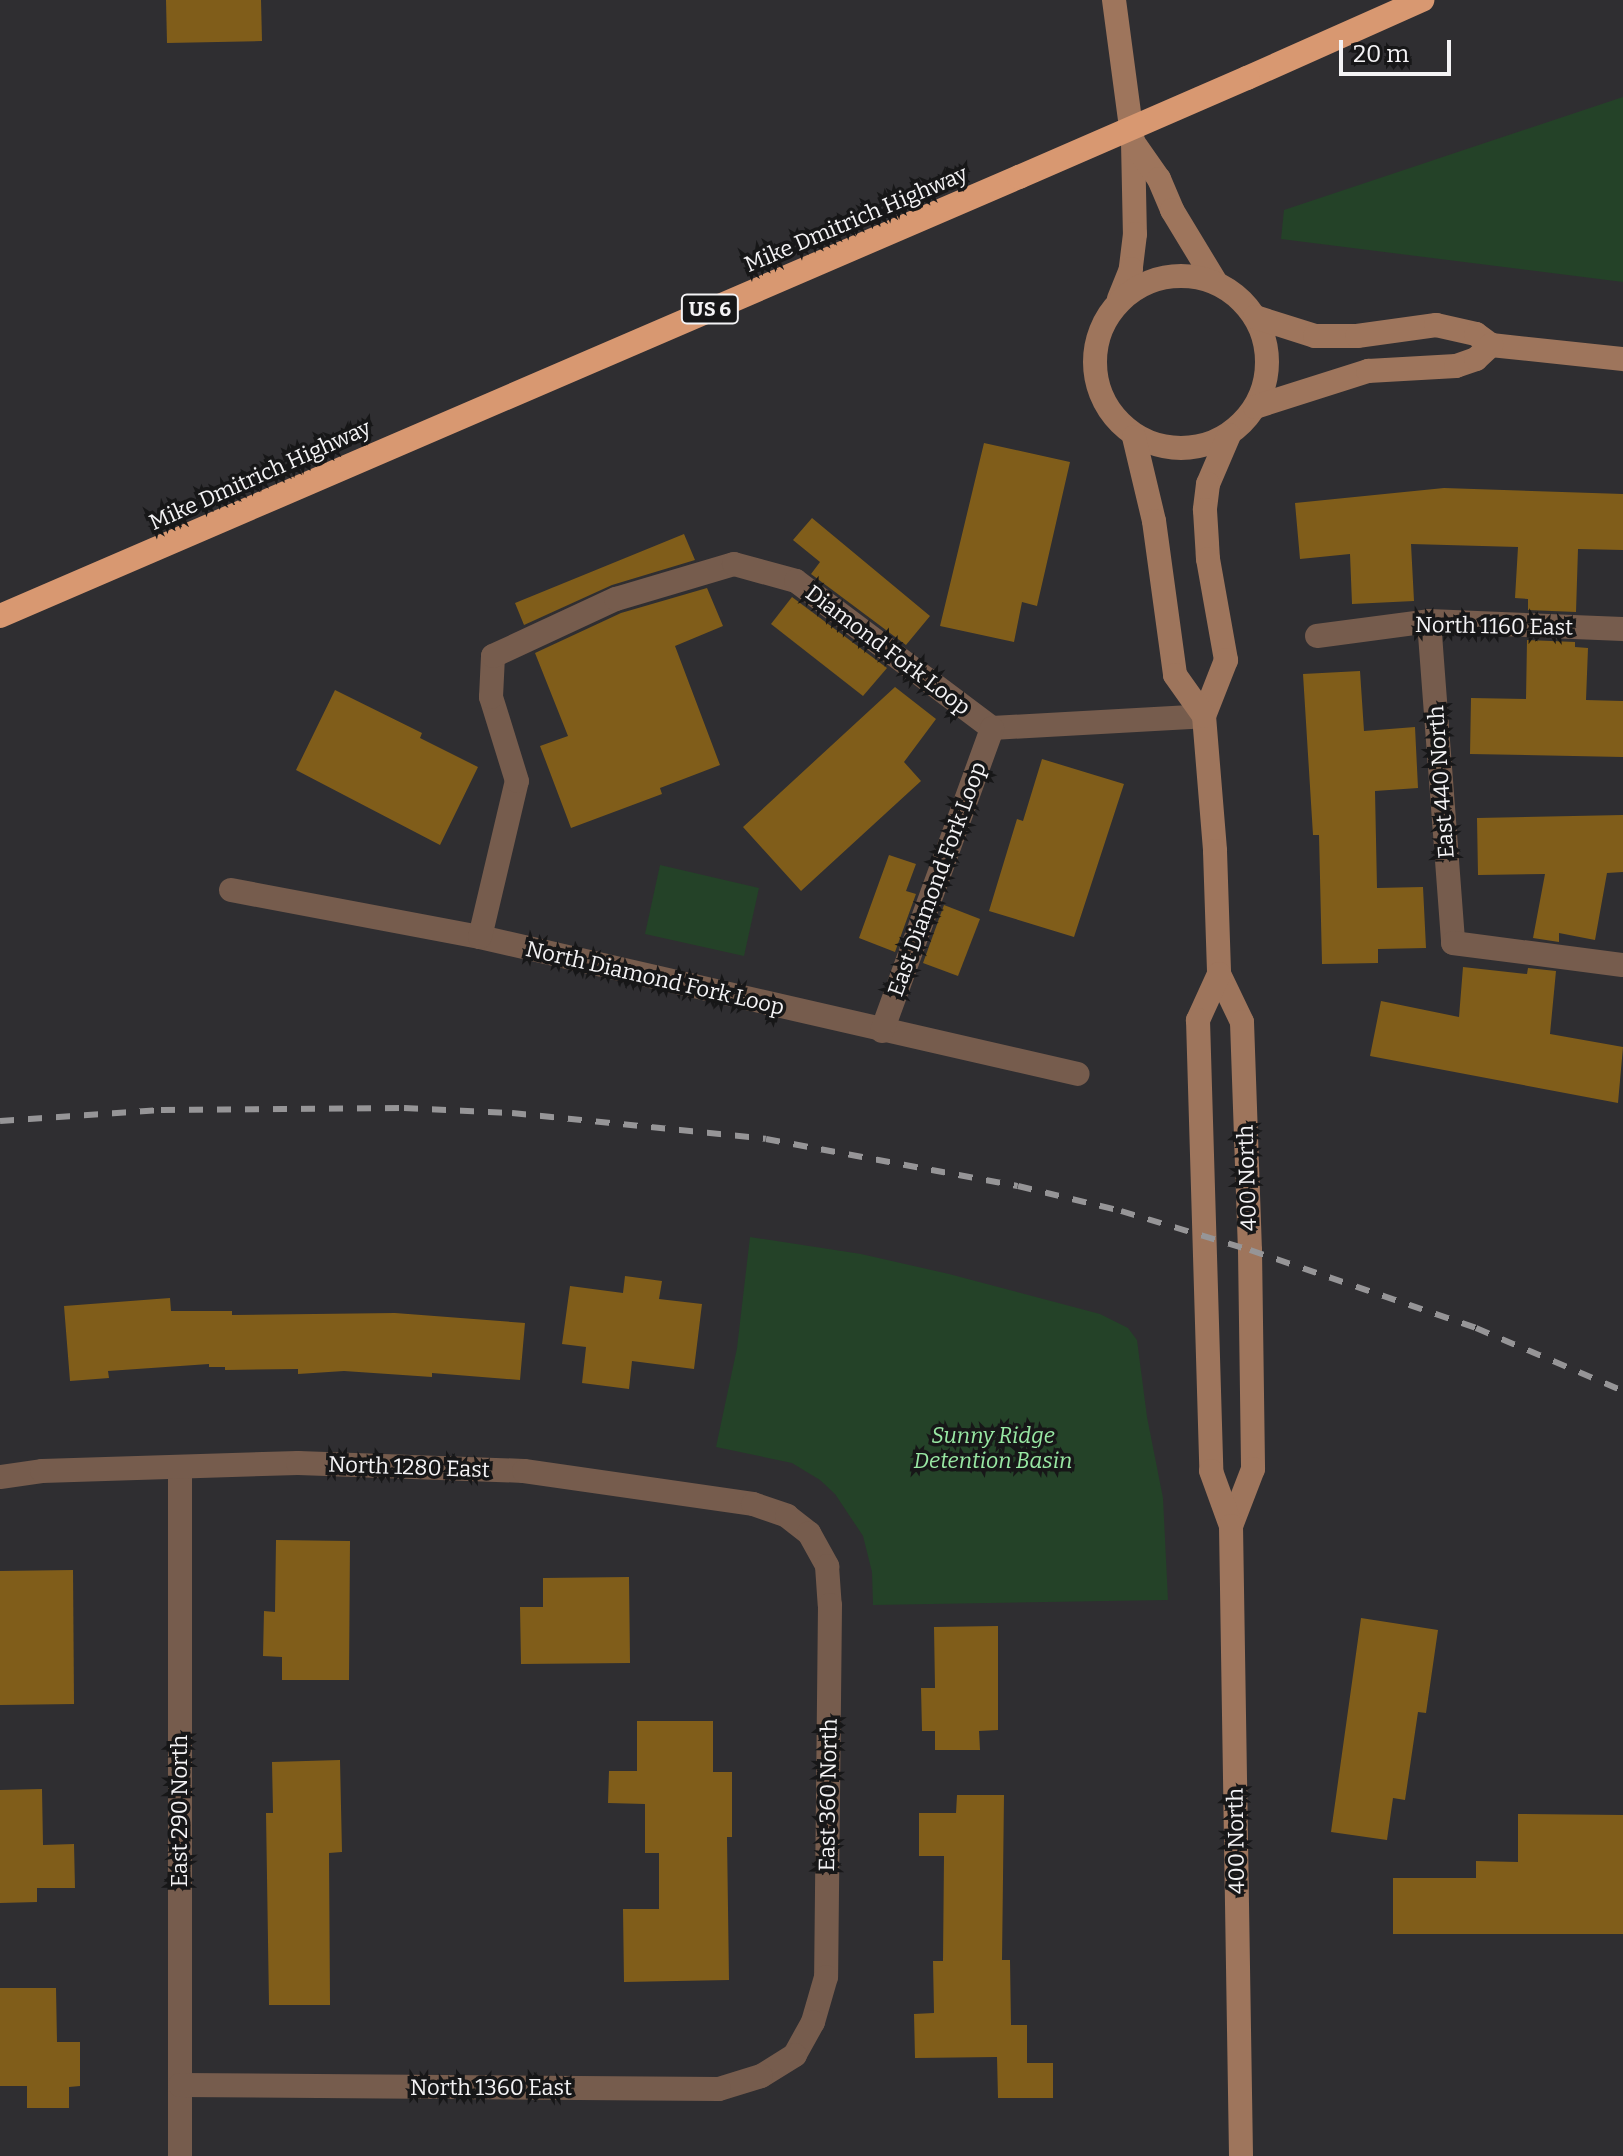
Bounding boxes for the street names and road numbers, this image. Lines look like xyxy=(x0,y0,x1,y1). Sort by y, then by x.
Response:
street label: Mike Dmitrich Highway xyxy=(741,160,971,278)
road number: US 6 xyxy=(680,293,740,325)
street label: Mike Dmitrich Highway xyxy=(145,414,375,536)
street label: Diamond Fork Loop xyxy=(801,580,975,720)
street label: North 1160 East xyxy=(1415,611,1573,641)
street label: East 440 North xyxy=(1422,705,1460,859)
street label: East Diamond Fork Loop xyxy=(882,758,992,1000)
street label: North Diamond Fork Loop xyxy=(523,935,787,1021)
street label: 400 North xyxy=(1232,1124,1262,1232)
street label: North 1280 East xyxy=(328,1451,490,1483)
street label: East 360 North xyxy=(813,1718,843,1872)
street label: East 290 North xyxy=(167,1735,193,1887)
street label: 400 North xyxy=(1222,1788,1250,1894)
street label: North 1360 East xyxy=(410,2075,572,2101)

